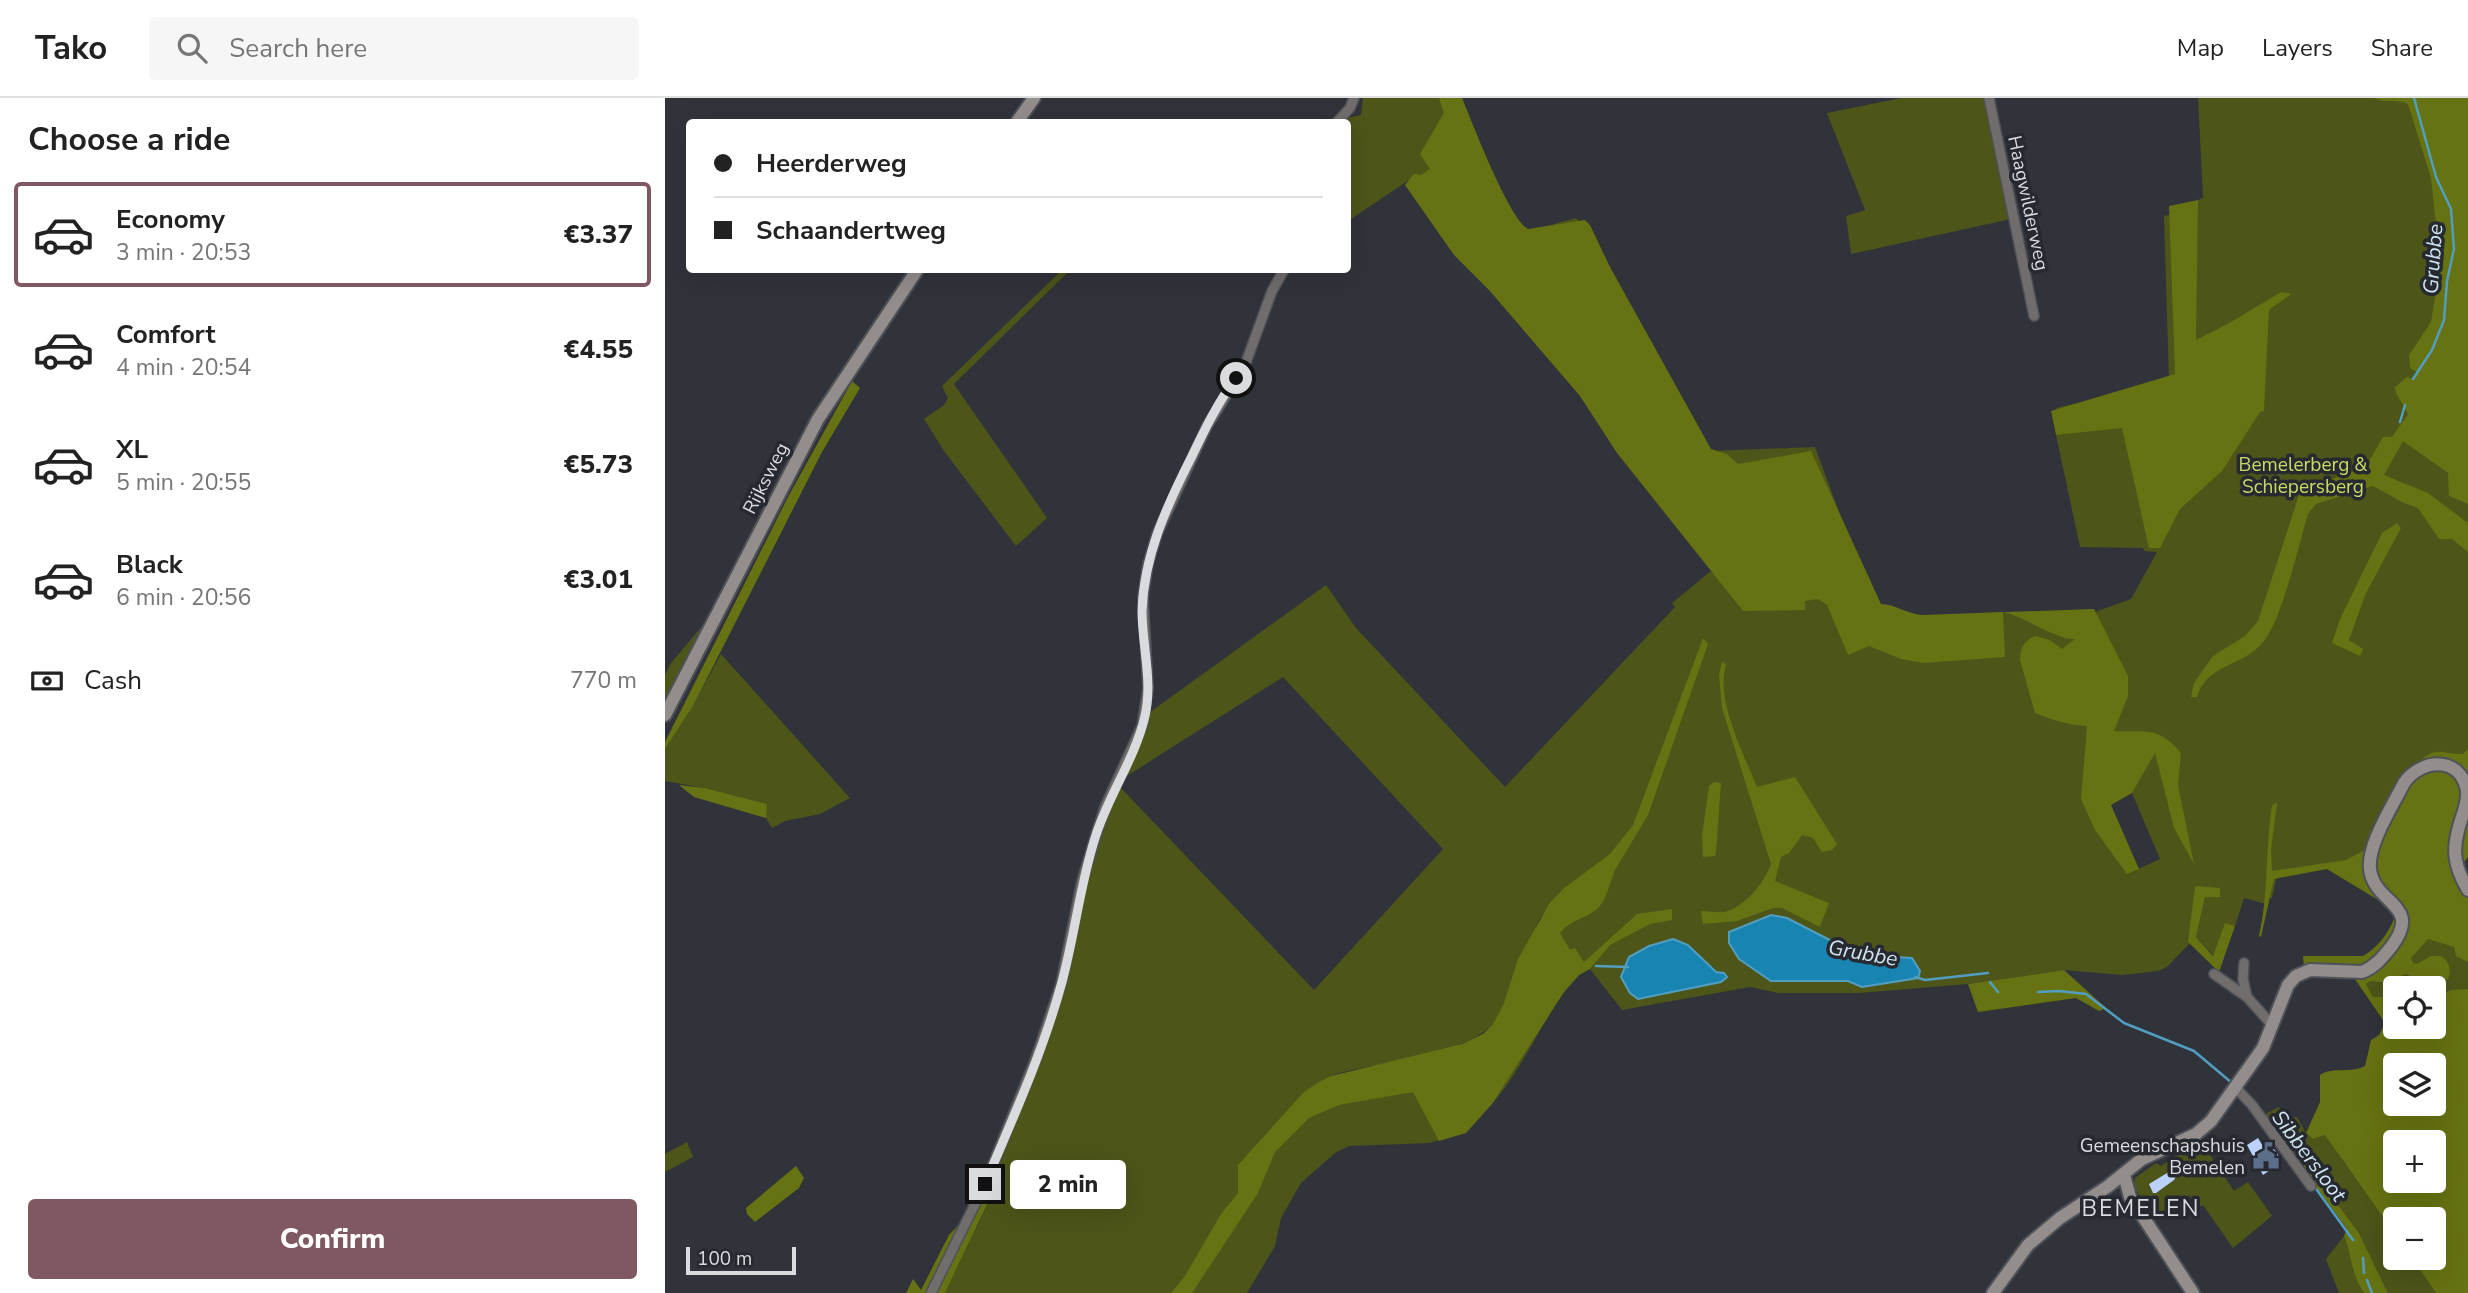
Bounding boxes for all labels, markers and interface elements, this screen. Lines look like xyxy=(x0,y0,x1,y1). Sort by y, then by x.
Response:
search box xyxy=(149,17,639,80)
text: Tako xyxy=(35,26,107,71)
icon: search xyxy=(173,29,211,67)
text: Search here xyxy=(229,31,367,66)
text: Map xyxy=(2177,32,2224,64)
text: Layers xyxy=(2262,32,2333,64)
text: Share xyxy=(2371,32,2433,64)
text: Choose a ride xyxy=(28,118,230,161)
street label: Haagwilderweg xyxy=(2001,133,2055,273)
text: Heerderweg xyxy=(756,146,907,181)
text: Economy xyxy=(116,202,225,237)
icon: car xyxy=(32,203,95,266)
text: Schaandertweg xyxy=(756,213,946,248)
text: €3.37 xyxy=(564,217,633,252)
water label: Grubbe xyxy=(2417,223,2449,295)
text: 3 min · 20:53 xyxy=(116,237,251,268)
text: Comfort xyxy=(116,317,216,352)
icon: car xyxy=(32,318,95,381)
text: €4.55 xyxy=(564,332,633,367)
text: 4 min · 20:54 xyxy=(116,352,251,383)
route start xyxy=(1220,362,1252,394)
text: XL xyxy=(116,432,148,467)
icon: car xyxy=(32,433,95,496)
street label: Rijksweg xyxy=(737,438,795,519)
text: €5.73 xyxy=(564,447,633,482)
park label: Bemelerberg & Schiepersberg xyxy=(2239,452,2367,500)
text: 5 min · 20:55 xyxy=(116,467,251,498)
text: Black xyxy=(116,547,183,582)
icon: car xyxy=(32,548,95,611)
text: €3.01 xyxy=(564,562,633,597)
text: 6 min · 20:56 xyxy=(116,582,251,613)
icon: cash xyxy=(28,662,66,700)
text: Cash xyxy=(84,663,142,698)
text: 770 m xyxy=(570,665,637,696)
water label: Grubbe xyxy=(1826,933,1900,973)
map controls xyxy=(2383,976,2446,1270)
button: locate xyxy=(2383,976,2446,1039)
button: layers xyxy=(2383,1053,2446,1116)
water label: Sibbersloot xyxy=(2265,1105,2353,1208)
button: + xyxy=(2383,1130,2446,1193)
place label: Gemeenschapshuis Bemelen xyxy=(2080,1133,2245,1181)
public building icon: Gemeenschapshuis Bemelen xyxy=(2251,1141,2281,1171)
callout: 2 min xyxy=(1009,1160,1125,1208)
route end xyxy=(969,1168,1001,1200)
text: 2 min xyxy=(1038,1169,1098,1200)
district label: BEMELEN xyxy=(2082,1193,2200,1224)
button: Confirm xyxy=(28,1199,637,1279)
button: − xyxy=(2383,1207,2446,1270)
scale bar xyxy=(686,1244,796,1276)
text: 100 m xyxy=(697,1246,752,1272)

